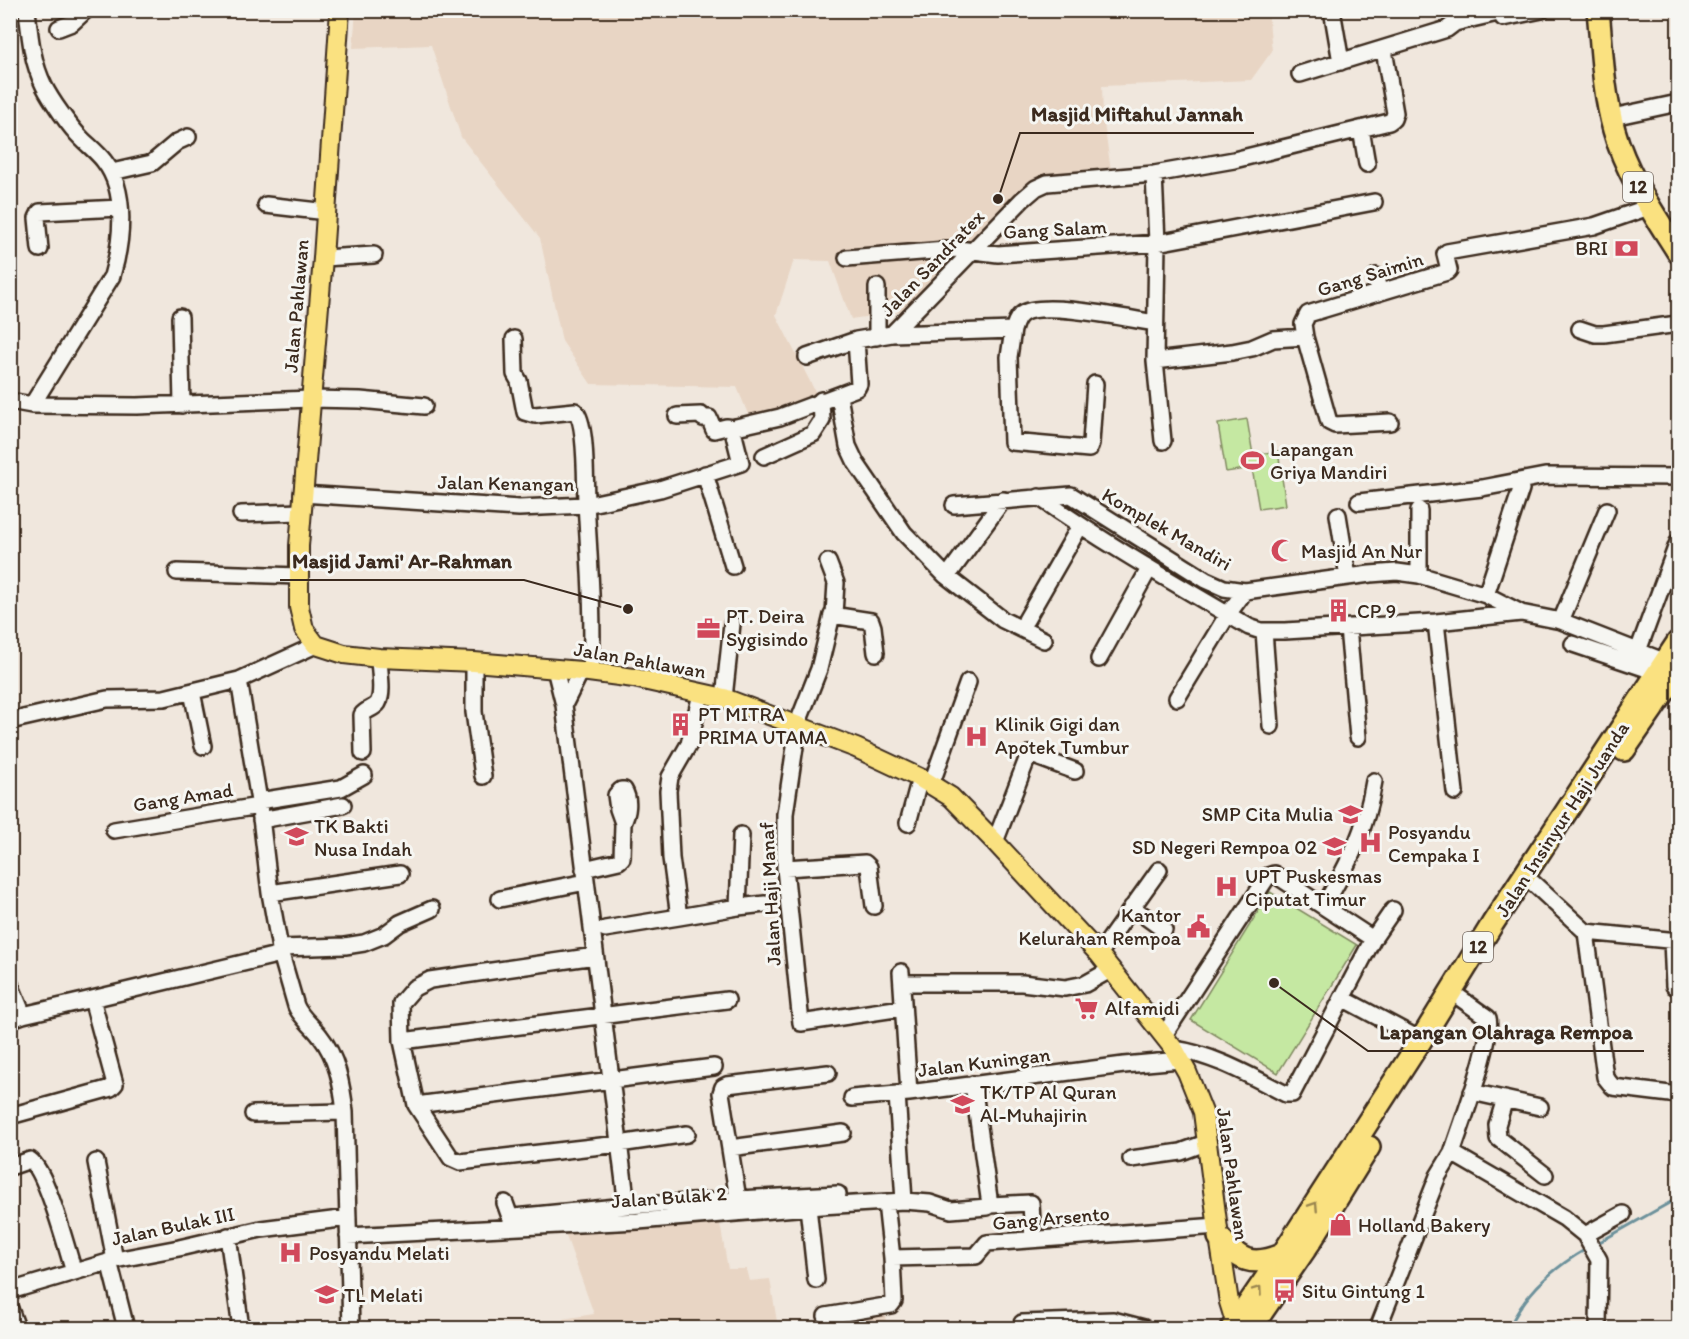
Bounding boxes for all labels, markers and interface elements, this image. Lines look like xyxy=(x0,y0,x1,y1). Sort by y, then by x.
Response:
callout: Masjid Miftahul Jannah xyxy=(1020,94,1254,133)
text: Masjid Miftahul Jannah xyxy=(1031,101,1243,127)
road number: 12 xyxy=(1623,172,1653,202)
street label: Jalan Sandratex xyxy=(875,204,989,321)
street label: Gang Salam xyxy=(1002,214,1108,244)
bank icon: BRI xyxy=(1613,235,1639,261)
place label: BRI xyxy=(1575,236,1608,260)
street label: Jalan Pahlawan xyxy=(278,238,314,374)
street label: Gang Saimin xyxy=(1314,247,1426,301)
place label: Lapangan Griya Mandiri xyxy=(1270,437,1387,484)
sports icon: Lapangan Griya Mandiri xyxy=(1239,448,1265,474)
street label: Jalan Kenangan xyxy=(437,470,575,496)
street label: Komplek Mandiri xyxy=(1098,482,1236,576)
mosque icon: Masjid An Nur xyxy=(1270,538,1296,564)
place label: Masjid An Nur xyxy=(1301,539,1423,563)
callout: Masjid Jami' Ar-Rahman xyxy=(280,541,524,580)
text: Masjid Jami' Ar-Rahman xyxy=(292,548,513,574)
building icon: CP 9 xyxy=(1326,598,1352,624)
place label: CP 9 xyxy=(1357,599,1396,623)
place label: PT. Deira Sygisindo xyxy=(726,604,808,651)
office icon: PT. Deira Sygisindo xyxy=(695,615,721,641)
street label: Jalan Pahlawan xyxy=(572,637,708,683)
place label: PT MITRA PRIMA UTAMA xyxy=(698,702,828,749)
building icon: PT MITRA PRIMA UTAMA xyxy=(667,712,693,738)
place label: Klinik Gigi dan Apotek Tumbur xyxy=(995,712,1129,759)
street label: Jalan Insinyur Haji Juanda xyxy=(1490,716,1634,921)
hospital icon: Klinik Gigi dan Apotek Tumbur xyxy=(964,723,990,749)
street label: Gang Amad xyxy=(131,777,235,817)
school or university icon: SMP Cita Mulia xyxy=(1338,801,1364,827)
place label: SMP Cita Mulia xyxy=(1202,802,1333,826)
place label: TK Bakti Nusa Indah xyxy=(314,814,412,861)
place label: Posyandu Cempaka I xyxy=(1388,820,1480,867)
street label: Jalan Haji Manaf xyxy=(754,821,786,966)
school or university icon: TK Bakti Nusa Indah xyxy=(283,824,309,850)
hospital icon: Posyandu Cempaka I xyxy=(1357,830,1383,856)
school or university icon: SD Negeri Rempoa 02 xyxy=(1322,834,1348,860)
place label: SD Negeri Rempoa 02 xyxy=(1132,835,1317,859)
place label: UPT Puskesmas Ciputat Timur xyxy=(1245,864,1382,911)
hospital icon: UPT Puskesmas Ciputat Timur xyxy=(1214,874,1240,900)
place label: Kantor Kelurahan Rempoa xyxy=(1019,903,1182,950)
public building icon: Kantor Kelurahan Rempoa xyxy=(1186,913,1212,939)
road number: 12 xyxy=(1463,932,1493,962)
supermarket icon: Alfamidi xyxy=(1074,995,1100,1021)
place label: Alfamidi xyxy=(1105,996,1180,1020)
callout: Lapangan Olahraga Rempoa xyxy=(1368,1012,1644,1051)
text: Lapangan Olahraga Rempoa xyxy=(1379,1019,1634,1045)
street label: Jalan Kuningan xyxy=(916,1042,1052,1082)
place label: TK/TP Al Quran Al-Muhajirin xyxy=(980,1080,1117,1127)
school or university icon: TK/TP Al Quran Al-Muhajirin xyxy=(949,1091,975,1117)
street label: Jalan Pahlawan xyxy=(1212,1106,1254,1242)
street label: Jalan Bulak 2 xyxy=(610,1181,728,1213)
street label: Jalan Bulak III xyxy=(109,1201,237,1251)
street label: Gang Arsento xyxy=(991,1201,1111,1235)
one-way arrow xyxy=(1306,1202,1318,1212)
shop icon: Holland Bakery xyxy=(1327,1212,1353,1238)
place label: Holland Bakery xyxy=(1358,1213,1491,1237)
hospital icon: Posyandu Melati xyxy=(278,1240,304,1266)
place label: Posyandu Melati xyxy=(309,1241,450,1265)
bus stop icon: Situ Gintung 1 xyxy=(1271,1278,1297,1304)
place label: Situ Gintung 1 xyxy=(1302,1279,1425,1303)
school or university icon: TL Melati xyxy=(313,1282,339,1308)
place label: TL Melati xyxy=(344,1283,423,1307)
one-way arrow xyxy=(1251,1285,1262,1296)

